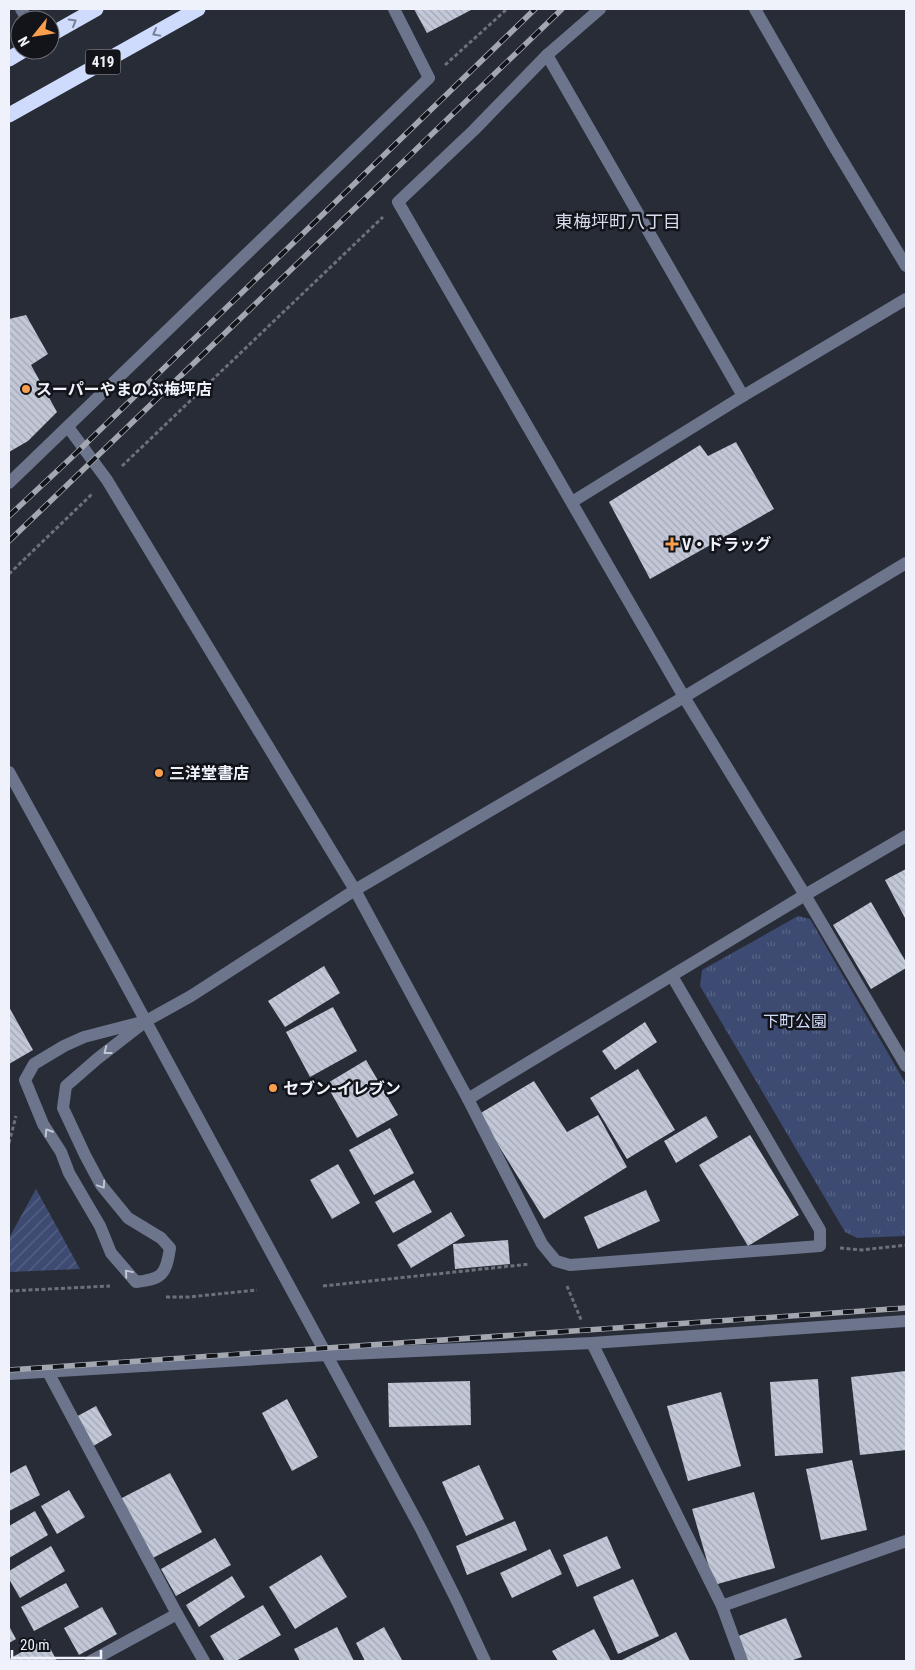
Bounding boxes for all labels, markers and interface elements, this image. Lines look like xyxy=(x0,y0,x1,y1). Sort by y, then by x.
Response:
north arrow xyxy=(10,10,60,60)
one-way arrow xyxy=(68,18,77,28)
one-way arrow xyxy=(152,26,161,36)
text: N xyxy=(15,34,33,49)
road number: 419 xyxy=(86,50,120,74)
district label: 東梅坪町八丁目 xyxy=(555,211,681,232)
place label: スーパーやまのぶ梅坪店 xyxy=(36,380,212,399)
marker: スーパーやまのぶ梅坪店 xyxy=(20,383,32,395)
place label: V・ドラッグ xyxy=(682,535,771,554)
marker: V・ドラッグ xyxy=(666,538,678,550)
place label: 三洋堂書店 xyxy=(169,764,249,783)
marker: 三洋堂書店 xyxy=(153,767,165,779)
park label: 下町公園 xyxy=(763,1012,827,1031)
one-way arrow xyxy=(103,1045,113,1054)
place label: セブン-イレブン xyxy=(283,1079,401,1098)
marker: セブン-イレブン xyxy=(267,1082,279,1094)
one-way arrow xyxy=(45,1129,55,1138)
one-way arrow xyxy=(96,1179,105,1189)
one-way arrow xyxy=(126,1270,134,1279)
scale bar xyxy=(12,1628,101,1660)
text: 20 m xyxy=(20,1636,50,1654)

